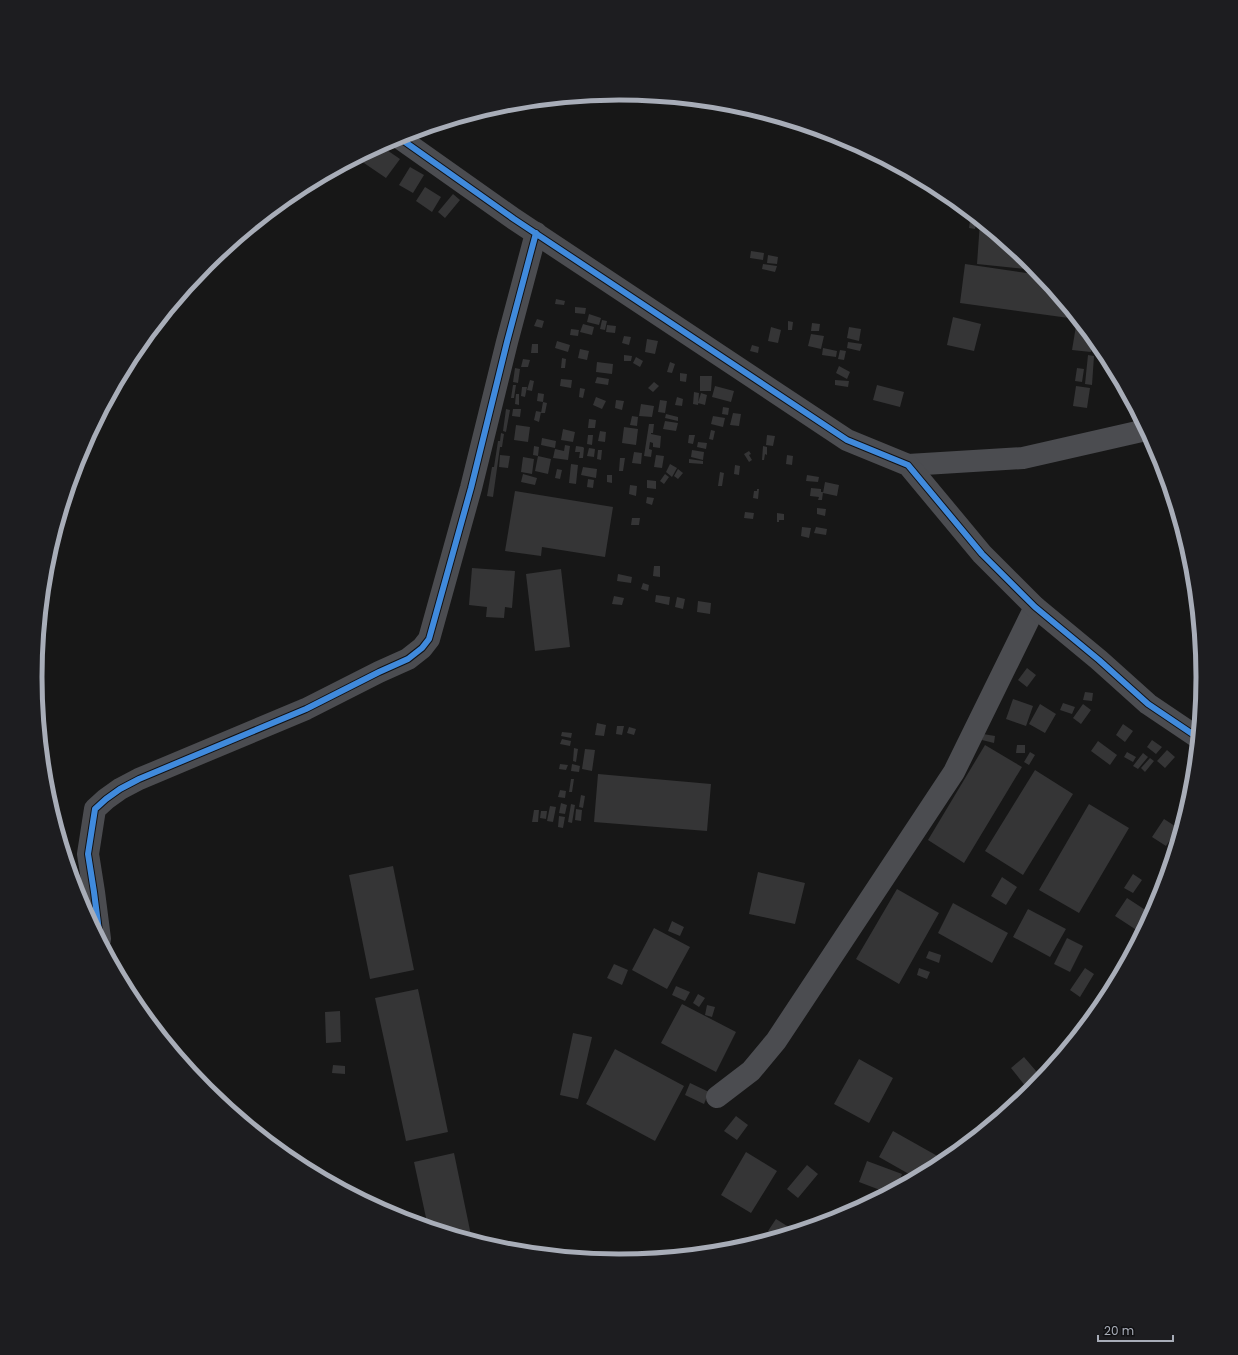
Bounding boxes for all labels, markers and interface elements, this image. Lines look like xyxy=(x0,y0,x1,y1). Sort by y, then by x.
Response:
scale bar xyxy=(1098,1317,1173,1343)
text: 20 m xyxy=(1104,1322,1134,1339)

